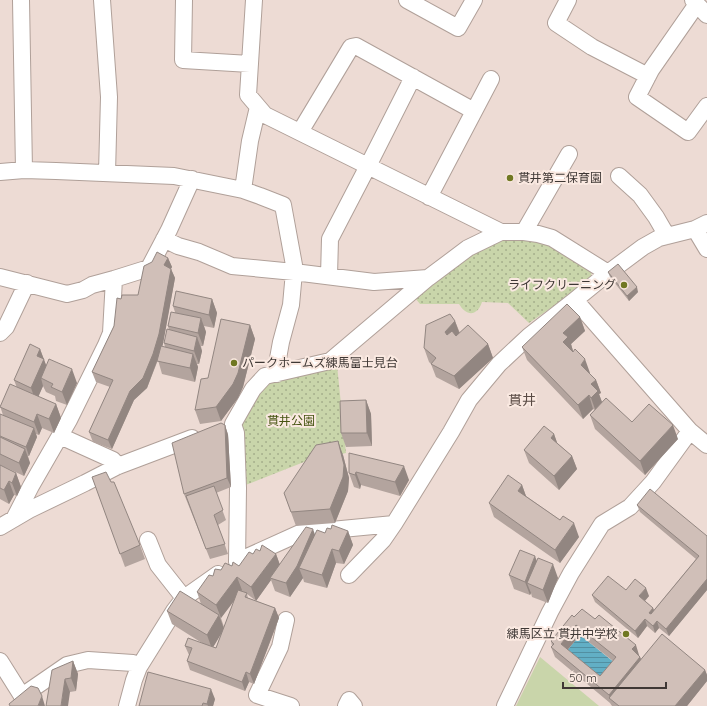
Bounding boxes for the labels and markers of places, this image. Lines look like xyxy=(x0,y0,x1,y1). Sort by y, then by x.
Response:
place label: 貫井第二保育園 xyxy=(518,170,602,185)
marker: 貫井第二保育園 xyxy=(505,173,515,183)
place label: ライフクリーニング xyxy=(508,277,616,292)
marker: ライフクリーニング xyxy=(619,280,629,290)
place label: パークホームズ練馬富士見台 xyxy=(242,355,398,370)
marker: パークホームズ練馬富士見台 xyxy=(229,358,239,368)
place label: 練馬区立 貫井中学校 xyxy=(507,626,618,641)
marker: 練馬区立 貫井中学校 xyxy=(621,629,631,639)

